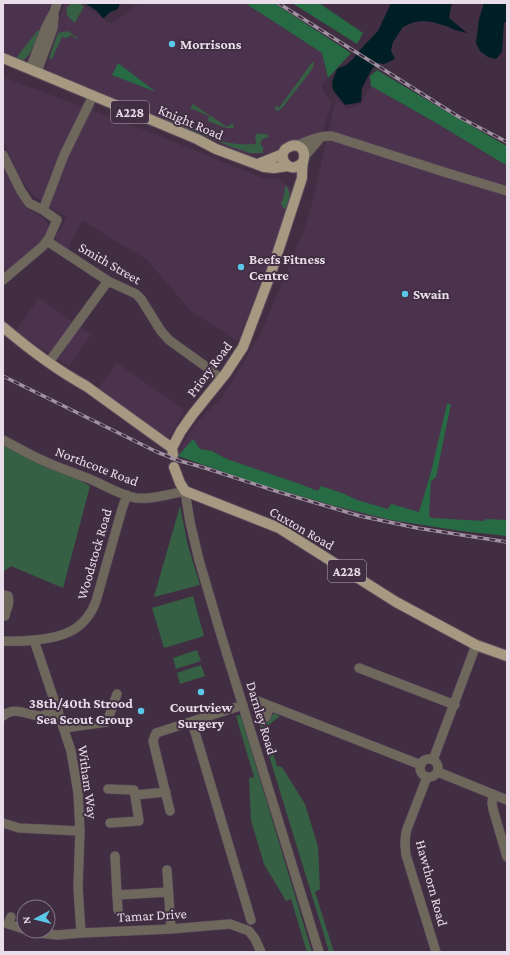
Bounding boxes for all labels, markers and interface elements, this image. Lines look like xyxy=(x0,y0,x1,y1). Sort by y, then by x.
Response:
place label: Morrisons xyxy=(180,36,242,52)
marker: Morrisons xyxy=(167,39,177,49)
road number: A228 xyxy=(111,101,149,123)
street label: Knight Road xyxy=(156,101,227,143)
street label: Smith Street xyxy=(76,239,144,287)
place label: Beefs Fitness Centre xyxy=(249,251,326,283)
marker: Beefs Fitness Centre xyxy=(236,262,246,272)
place label: Swain xyxy=(413,286,450,302)
marker: Swain xyxy=(400,289,410,299)
street label: Priory Road xyxy=(183,338,235,400)
street label: Northcote Road xyxy=(53,443,141,489)
street label: Cuxton Road xyxy=(267,503,338,553)
street label: Woodstock Road xyxy=(73,506,115,601)
road number: A228 xyxy=(328,560,366,582)
street label: Darnley Road xyxy=(243,680,281,757)
marker: Courtview Surgery xyxy=(196,687,206,697)
place label: 38th/40th Strood Sea Scout Group xyxy=(29,695,133,727)
place label: Courtview Surgery xyxy=(170,699,233,731)
marker: 38th/40th Strood Sea Scout Group xyxy=(136,706,146,716)
street label: Witham Way xyxy=(75,744,101,820)
street label: Hawthorn Road xyxy=(413,838,451,928)
north arrow xyxy=(16,899,56,939)
street label: Tamar Drive xyxy=(117,905,187,925)
text: N xyxy=(20,915,32,925)

